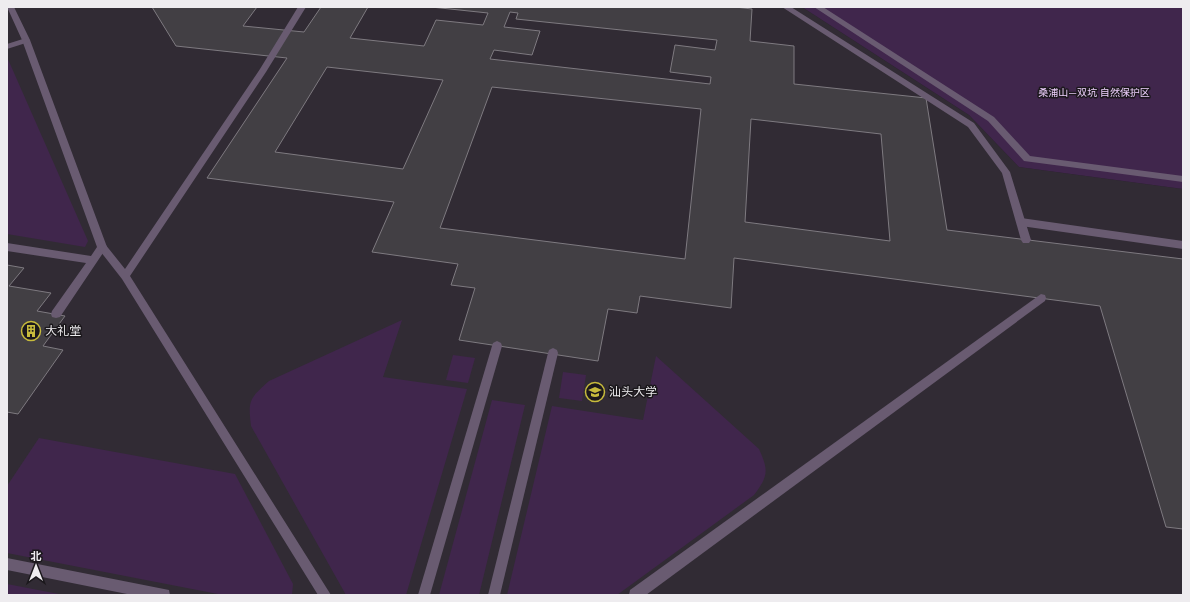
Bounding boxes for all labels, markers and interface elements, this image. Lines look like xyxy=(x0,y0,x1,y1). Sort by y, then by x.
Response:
park label: 桑浦山—双坑 自然保护区 xyxy=(1038,86,1150,99)
building icon: 大礼堂 xyxy=(20,320,42,342)
place label: 大礼堂 xyxy=(45,323,81,339)
school or university icon: 汕头大学 xyxy=(584,381,606,403)
place label: 汕头大学 xyxy=(609,384,657,400)
north arrow xyxy=(16,546,56,586)
text: 北 xyxy=(31,549,42,563)

